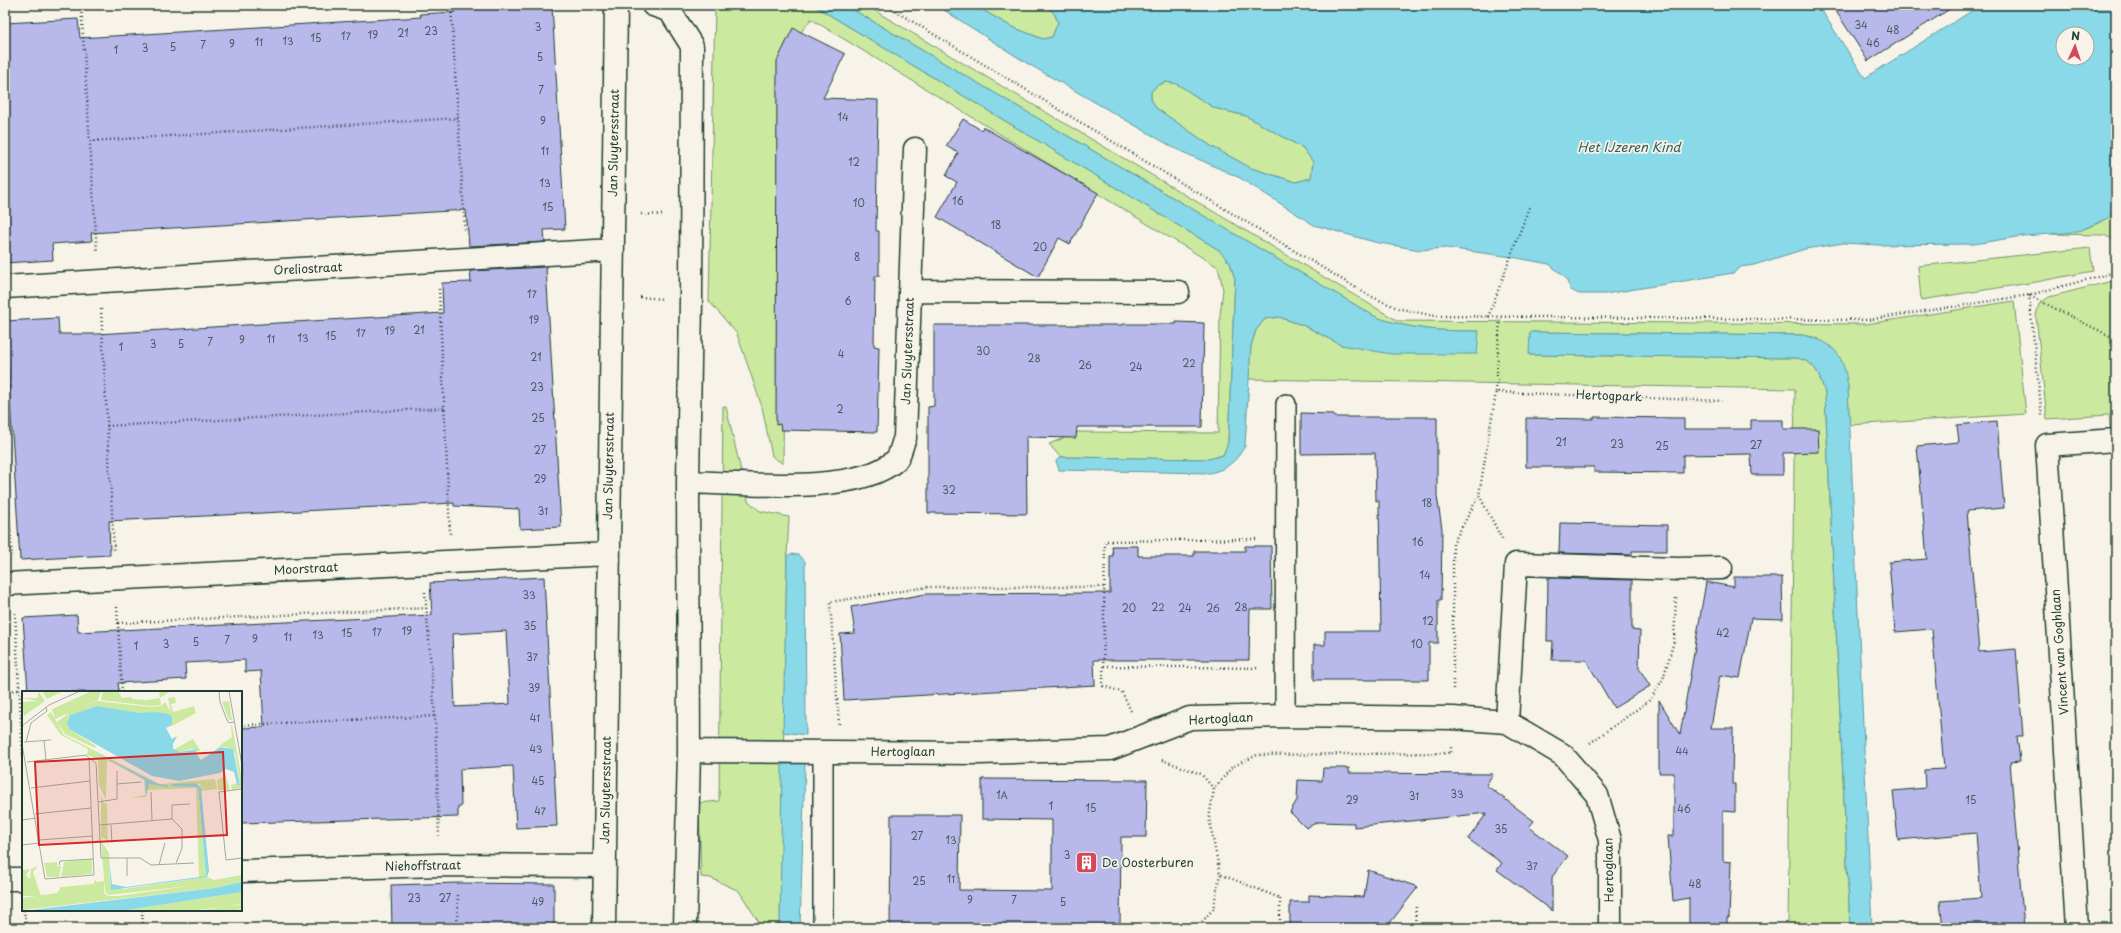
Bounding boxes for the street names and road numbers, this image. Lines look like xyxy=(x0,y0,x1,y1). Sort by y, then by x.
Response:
street label: Jan Sluytersstraat xyxy=(603,89,623,197)
street label: Oreliostraat xyxy=(273,257,343,279)
street label: Jan Sluytersstraat xyxy=(896,297,918,405)
street label: Hertogpark xyxy=(1576,385,1643,405)
street label: Jan Sluytersstraat xyxy=(598,412,618,520)
street label: Moorstraat xyxy=(273,557,339,579)
street label: Vincent van Goghlaan xyxy=(2046,589,2072,716)
street label: Hertoglaan xyxy=(1188,707,1254,729)
street label: Jan Sluytersstraat xyxy=(595,736,615,844)
street label: Hertoglaan xyxy=(871,742,935,760)
street label: Hertoglaan xyxy=(1598,838,1618,902)
street label: Niehoffstraat xyxy=(385,855,461,875)

